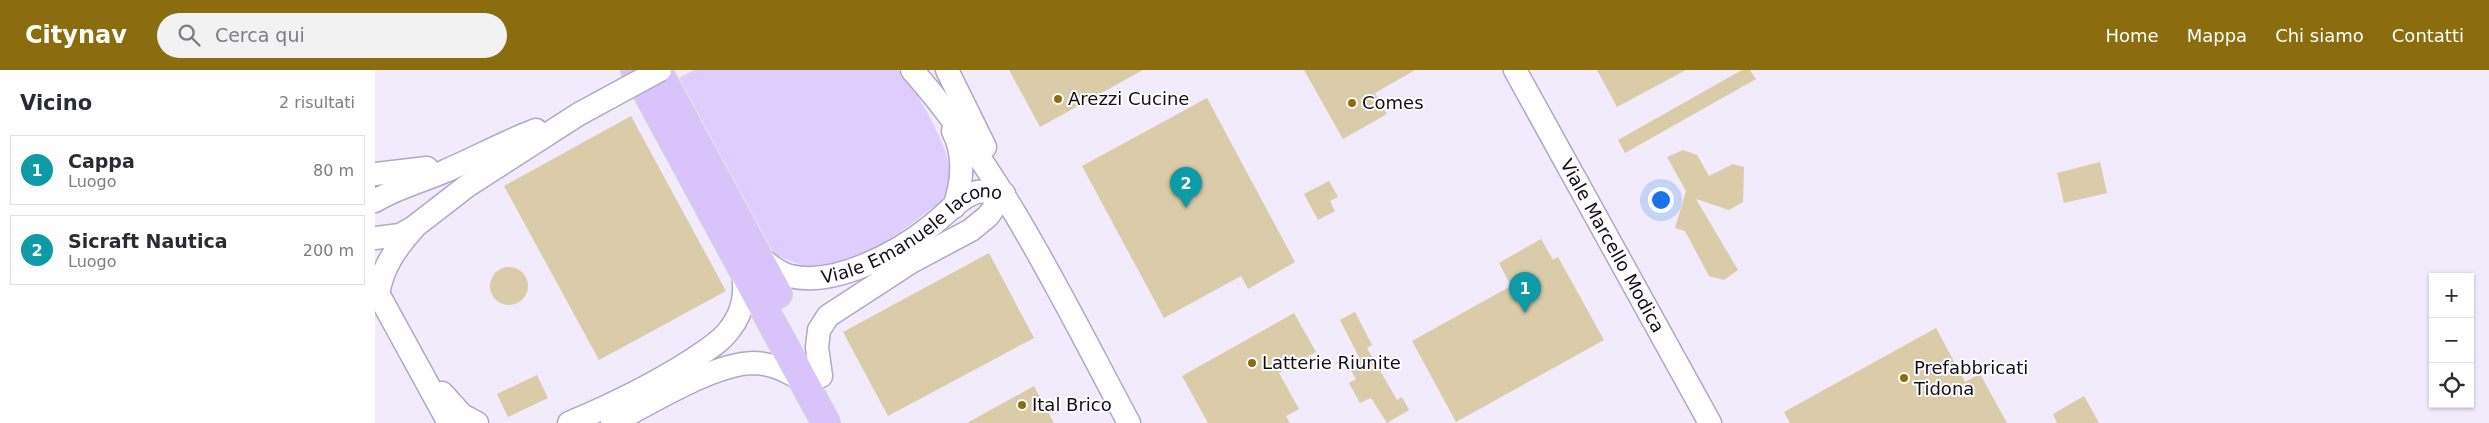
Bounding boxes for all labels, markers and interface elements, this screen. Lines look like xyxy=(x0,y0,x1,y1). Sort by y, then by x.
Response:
search box xyxy=(157,13,507,58)
text: Citynav xyxy=(25,21,127,49)
icon: search xyxy=(175,21,203,49)
text: Cerca qui xyxy=(215,24,305,46)
text: Home xyxy=(2106,25,2159,46)
text: Mappa xyxy=(2187,25,2247,46)
text: Chi siamo xyxy=(2275,25,2364,46)
text: Contatti xyxy=(2392,25,2464,46)
place label: Arezzi Cucine xyxy=(1068,88,1189,109)
text: Vicino xyxy=(20,91,92,115)
place label: Comes xyxy=(1362,92,1424,113)
text: 2 risultati xyxy=(279,93,355,112)
marker: Arezzi Cucine xyxy=(1052,93,1064,105)
marker: Comes xyxy=(1346,97,1358,109)
text: Cappa xyxy=(68,150,135,172)
street label: Viale Marcello Modica xyxy=(1556,155,1669,336)
text: 1 xyxy=(31,161,43,180)
text: 80 m xyxy=(313,161,354,180)
pin: 2 xyxy=(1170,167,1202,208)
text: Luogo xyxy=(68,172,117,191)
street label: Viale Emanuele Iacono xyxy=(819,180,1004,287)
your location xyxy=(1648,187,1674,213)
text: Sicraft Nautica xyxy=(68,230,228,252)
text: 2 xyxy=(31,241,43,260)
text: 200 m xyxy=(303,241,354,260)
text: Luogo xyxy=(68,252,117,271)
pin: 1 xyxy=(1509,272,1541,313)
map controls xyxy=(2429,273,2474,408)
button: + xyxy=(2429,273,2474,318)
button: − xyxy=(2429,318,2474,363)
place label: Latterie Riunite xyxy=(1262,352,1401,373)
marker: Latterie Riunite xyxy=(1246,357,1258,369)
place label: Prefabbricati Tidona xyxy=(1913,357,2028,399)
button: locate xyxy=(2429,363,2474,408)
marker: Prefabbricati Tidona xyxy=(1898,372,1910,384)
place label: Ital Brico xyxy=(1032,394,1112,415)
marker: Ital Brico xyxy=(1016,399,1028,411)

